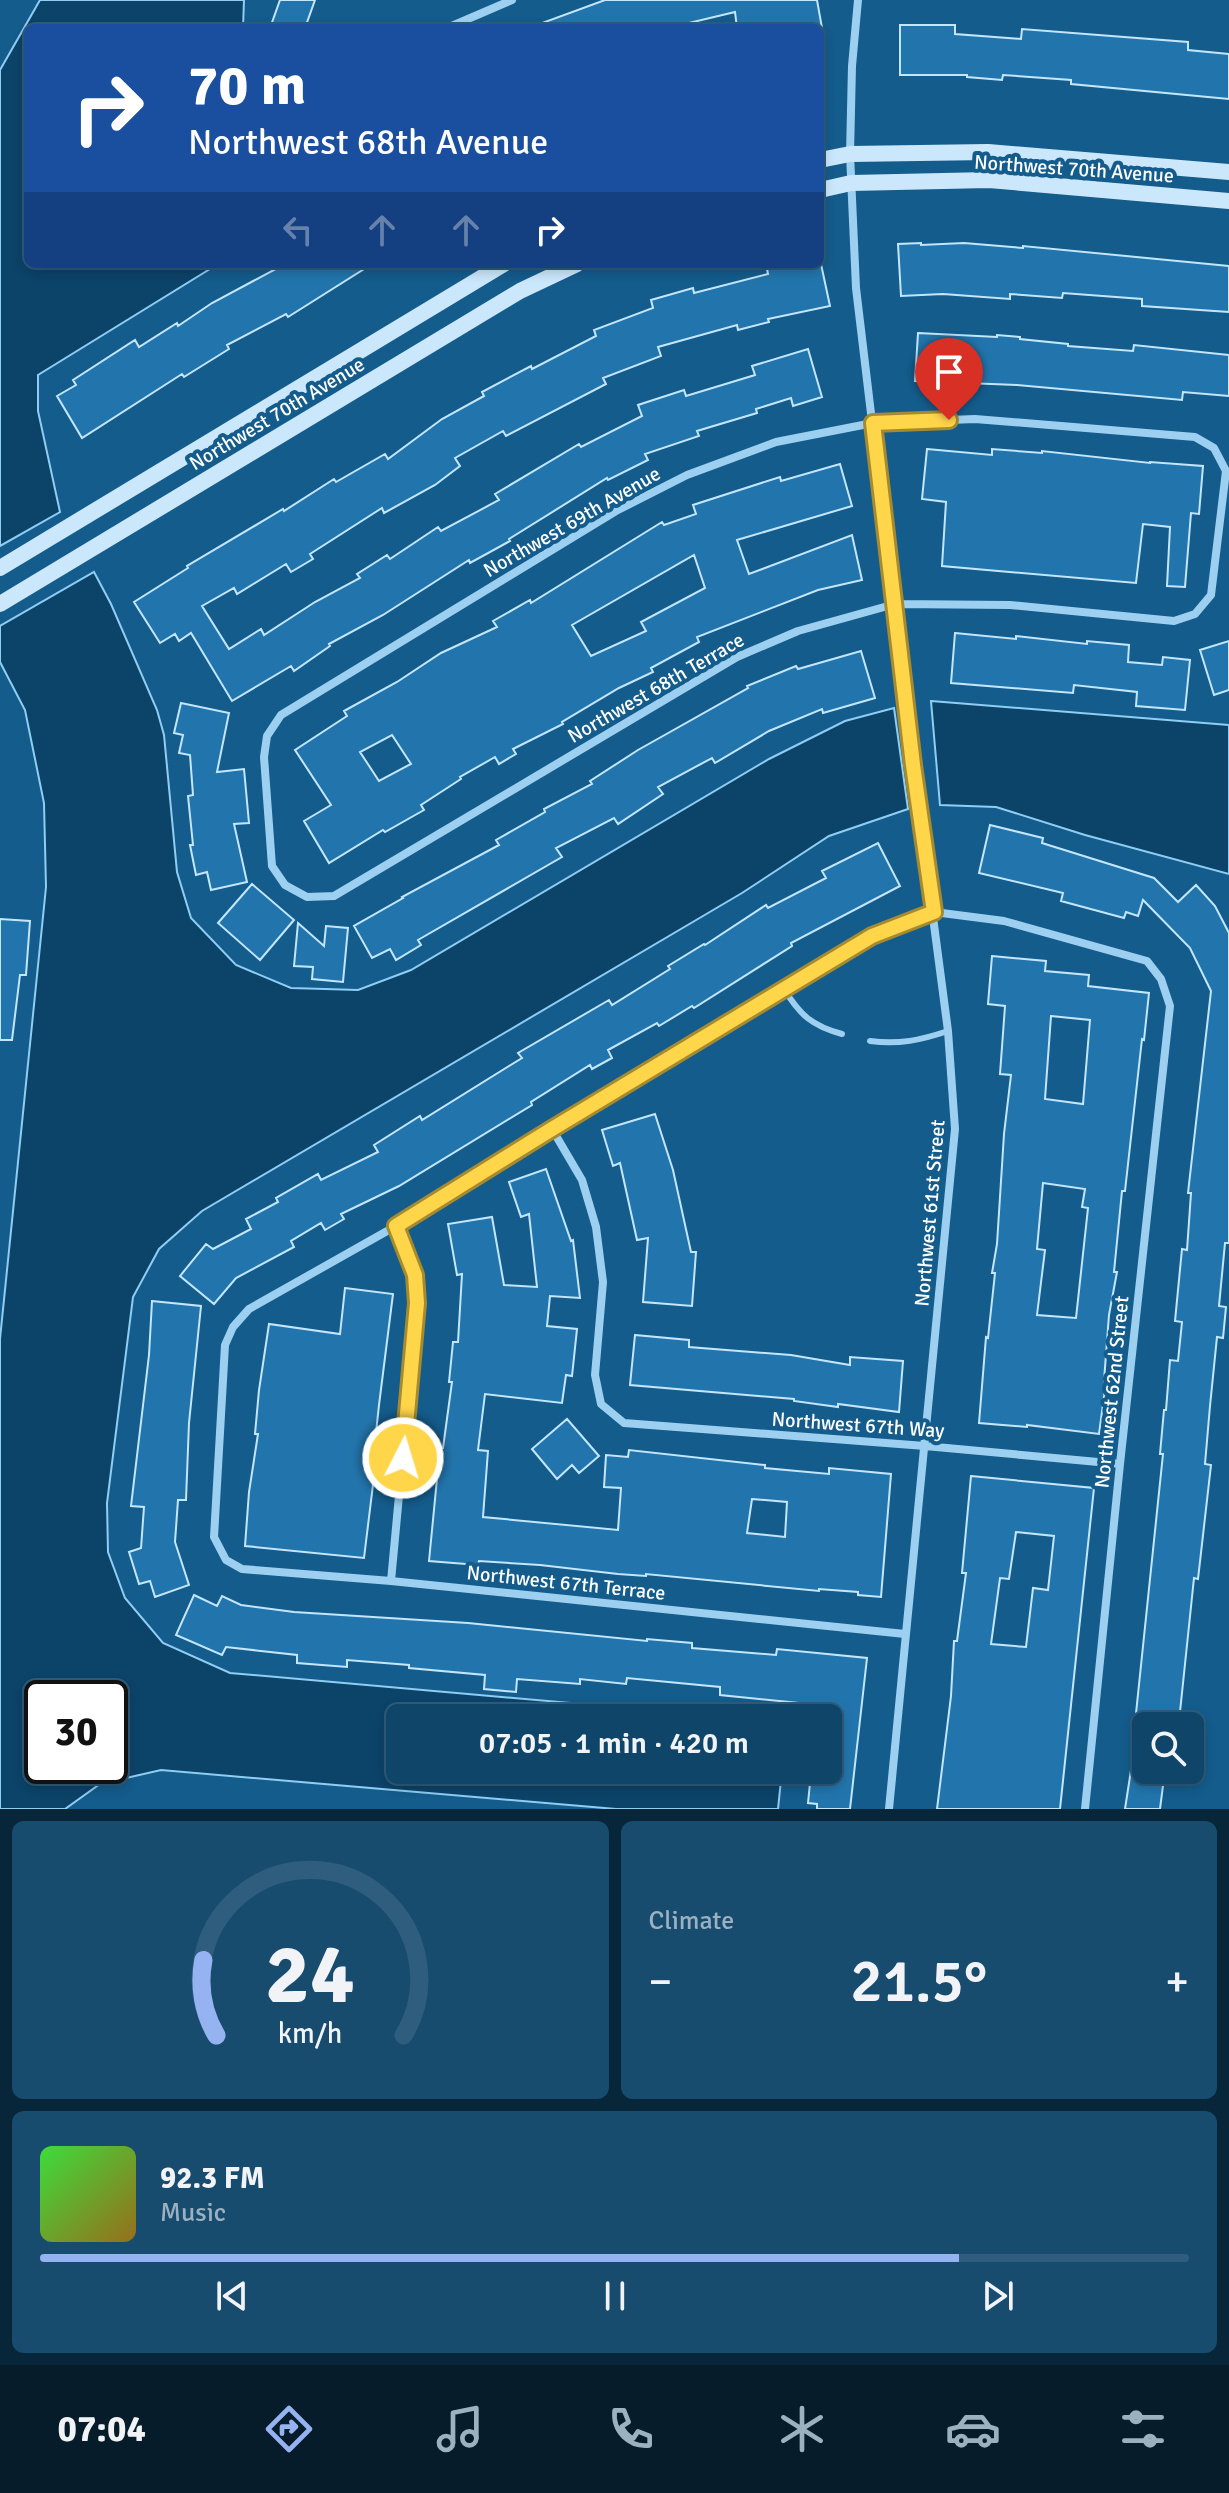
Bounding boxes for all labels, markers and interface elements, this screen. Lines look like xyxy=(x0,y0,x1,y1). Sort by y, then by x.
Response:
text: 70 m xyxy=(188,51,306,120)
icon: right xyxy=(56,56,160,160)
text: Northwest 68th Avenue xyxy=(188,120,548,165)
street label: Northwest 70th Avenue xyxy=(973,150,1175,188)
icon: left xyxy=(276,208,320,252)
icon: ahead xyxy=(360,208,404,252)
icon: ahead xyxy=(444,208,488,252)
icon: right xyxy=(528,208,572,252)
pin xyxy=(915,338,983,420)
icon: arrive xyxy=(927,350,971,394)
street label: Northwest 70th Avenue xyxy=(185,352,369,476)
street label: Northwest 69th Avenue xyxy=(479,461,665,583)
street label: Northwest 68th Terrace xyxy=(563,627,749,749)
street label: Northwest 61st Street xyxy=(909,1118,951,1308)
street label: Northwest 62nd Street xyxy=(1089,1295,1135,1489)
street label: Northwest 67th Way xyxy=(771,1406,946,1444)
position arrow xyxy=(361,1416,445,1500)
street label: Northwest 67th Terrace xyxy=(465,1560,667,1606)
speed limit sign: 30 xyxy=(24,1680,128,1784)
map controls xyxy=(1132,1712,1204,1784)
button: search xyxy=(1132,1712,1204,1784)
text: 07:05 · 1 min · 420 m xyxy=(479,1725,749,1762)
text: Climate xyxy=(649,1905,734,1937)
text: 24 xyxy=(265,1924,355,2026)
text: 21.5° xyxy=(850,1945,987,2019)
text: − xyxy=(649,1955,672,2009)
text: + xyxy=(1165,1955,1189,2009)
text: km/h xyxy=(278,2016,343,2051)
text: 92.3 FM xyxy=(160,2160,265,2197)
text: Music xyxy=(160,2197,226,2229)
icon: previous xyxy=(210,2274,254,2318)
icon: pause xyxy=(593,2274,637,2318)
icon: next xyxy=(976,2274,1020,2318)
icon: directions xyxy=(261,2401,317,2457)
icon: music xyxy=(432,2401,488,2457)
icon: phone xyxy=(603,2401,659,2457)
icon: climate xyxy=(774,2401,830,2457)
icon: car xyxy=(945,2401,1001,2457)
icon: filters xyxy=(1115,2401,1171,2457)
text: 07:04 xyxy=(57,2407,146,2452)

